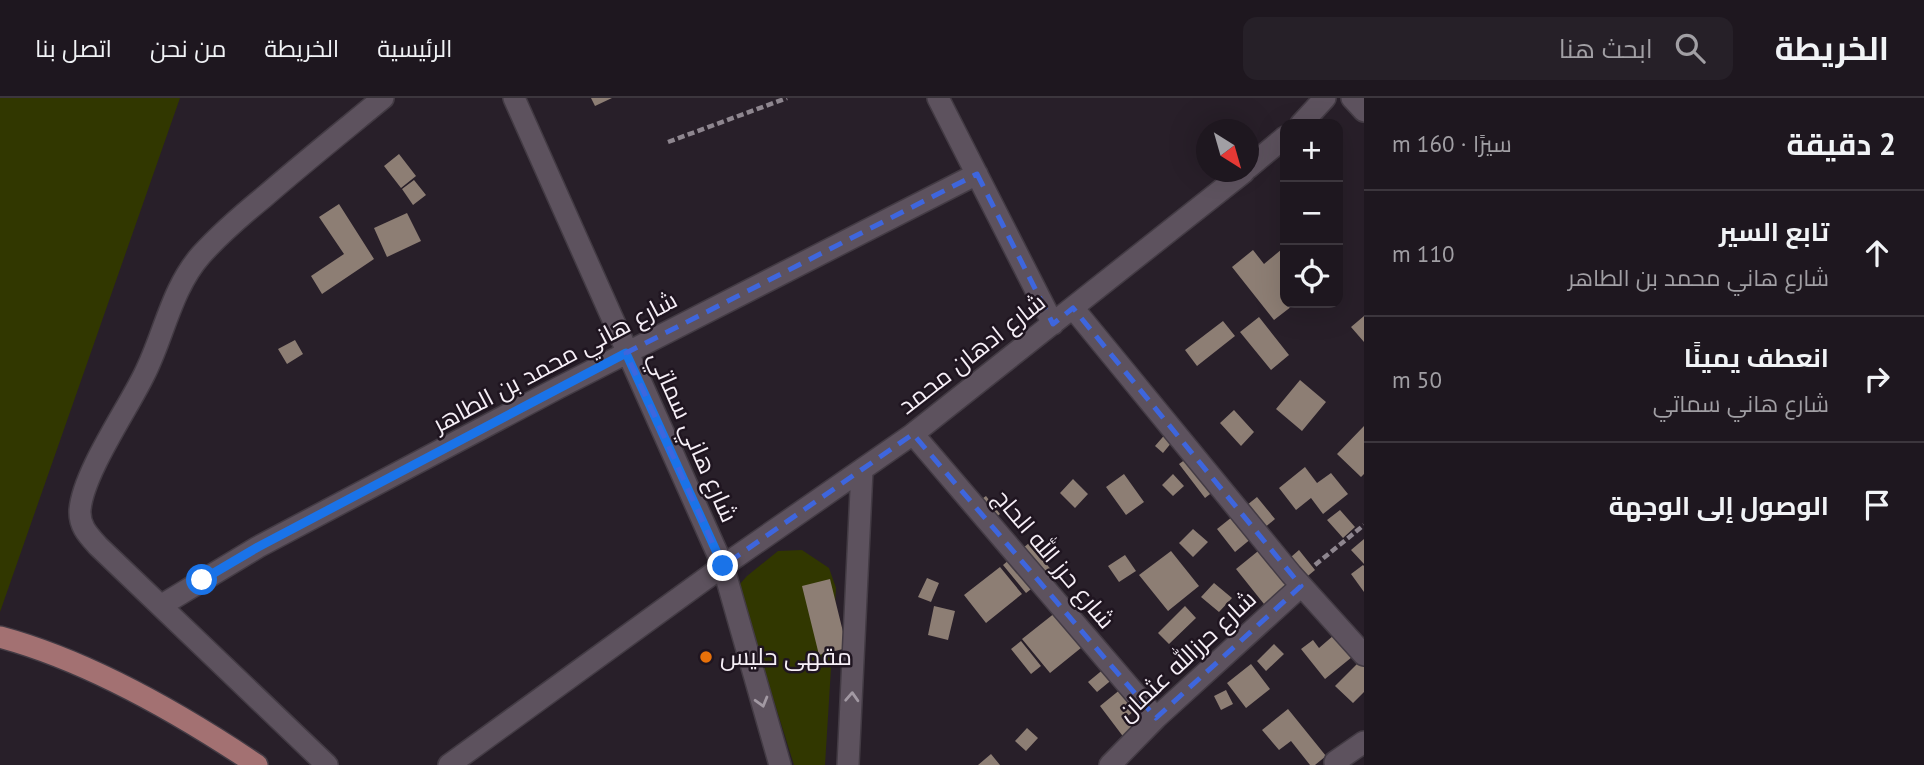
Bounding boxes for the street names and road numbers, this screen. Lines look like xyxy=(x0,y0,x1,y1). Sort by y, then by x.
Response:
street label: شارع هاني محمد بن الطاهر xyxy=(425,284,684,444)
street label: شارع ادهان محمد xyxy=(892,286,1052,422)
street label: شارع هاني سماتي xyxy=(638,347,745,529)
street label: شارع حرز الله الحاج xyxy=(986,483,1122,635)
street label: شارع حرزالله عثمان xyxy=(1111,583,1263,729)

